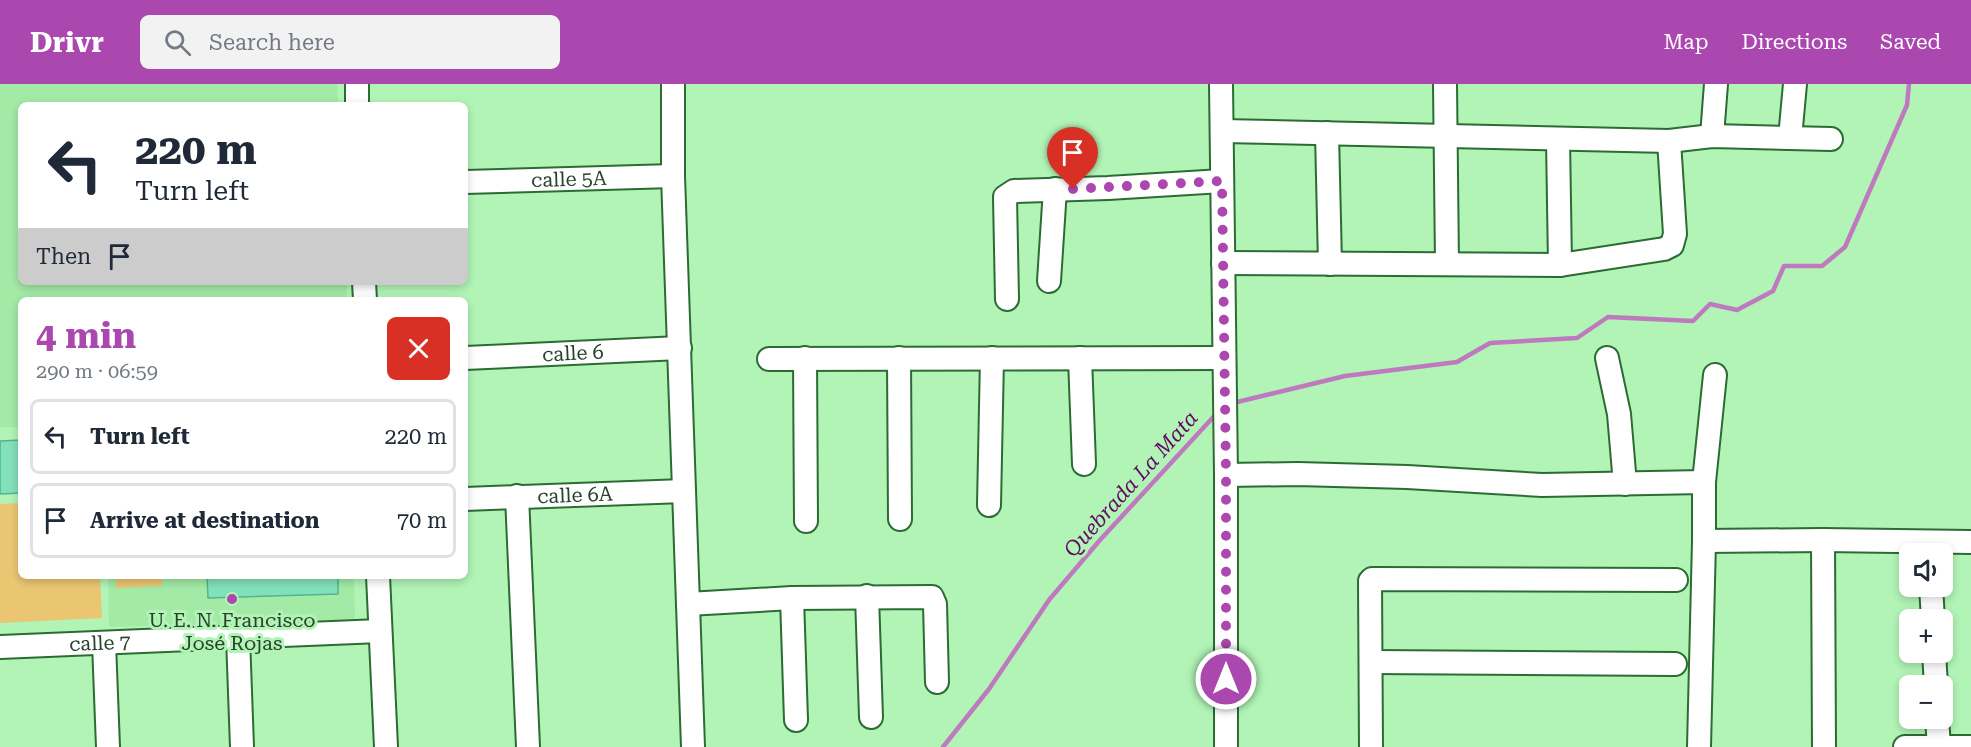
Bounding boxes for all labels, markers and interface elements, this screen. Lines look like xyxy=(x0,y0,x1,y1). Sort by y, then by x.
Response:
search box xyxy=(140,15,560,69)
text: Drivr xyxy=(30,26,104,59)
icon: search xyxy=(161,26,194,59)
text: Search here xyxy=(209,30,335,55)
text: Map xyxy=(1664,30,1708,54)
text: Directions xyxy=(1741,30,1847,54)
text: Saved xyxy=(1880,30,1941,54)
text: 220 m xyxy=(135,125,257,174)
icon: left xyxy=(36,126,114,204)
pin xyxy=(1047,127,1098,189)
icon: arrive xyxy=(1056,136,1089,169)
street label: calle 5A xyxy=(531,166,607,192)
text: Turn left xyxy=(135,175,249,207)
icon: arrive xyxy=(103,240,136,273)
text: Then xyxy=(36,244,91,269)
text: 4 min xyxy=(36,315,136,357)
button: close xyxy=(387,317,450,380)
street label: calle 6 xyxy=(542,340,604,366)
text: 290 m · 06:59 xyxy=(36,359,158,383)
water label: Quebrada La Mata xyxy=(1059,406,1203,562)
icon: left xyxy=(39,420,72,453)
text: Turn left xyxy=(90,424,190,449)
text: 220 m xyxy=(384,424,447,449)
street label: calle 6A xyxy=(537,482,613,508)
icon: arrive xyxy=(39,504,72,537)
text: Arrive at destination xyxy=(90,508,319,533)
text: 70 m xyxy=(397,508,447,533)
map controls xyxy=(1899,543,1953,729)
button: sound xyxy=(1899,543,1953,597)
marker: U. E. N. Francisco José Rojas xyxy=(225,592,239,606)
place label: U. E. N. Francisco José Rojas xyxy=(148,608,316,655)
button: + xyxy=(1899,609,1953,663)
street label: calle 7 xyxy=(69,630,131,656)
position arrow xyxy=(1194,647,1258,711)
button: − xyxy=(1899,675,1953,729)

